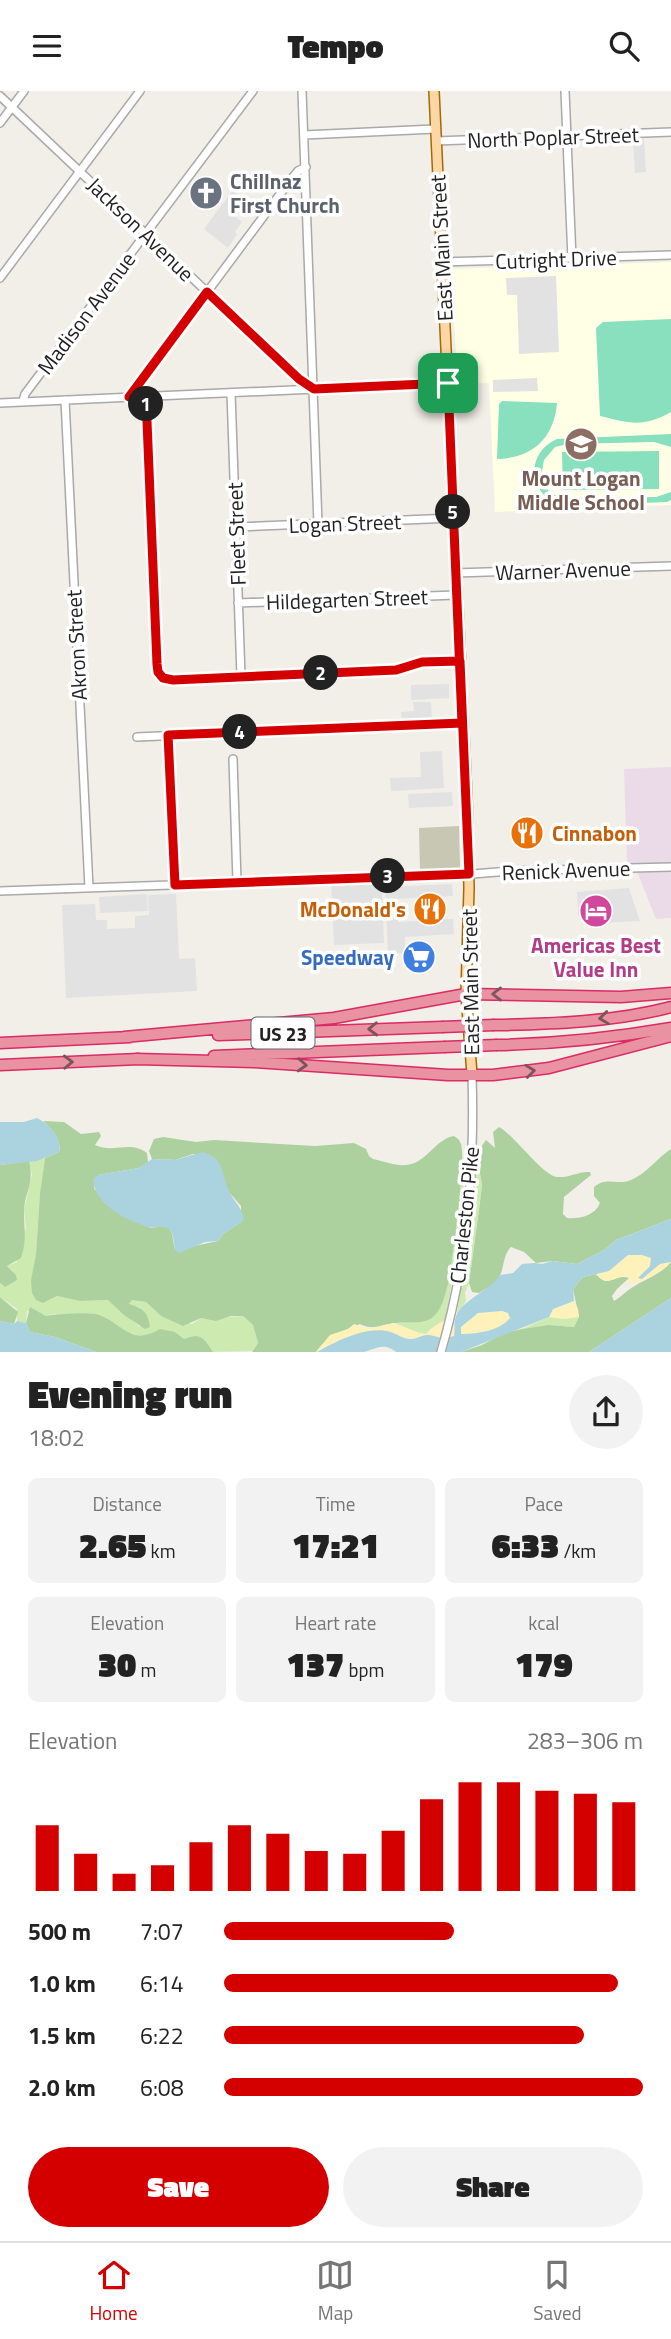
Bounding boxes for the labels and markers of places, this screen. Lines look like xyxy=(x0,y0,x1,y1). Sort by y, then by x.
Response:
place label: Chillnaz First Church xyxy=(230,165,340,221)
church icon: Chillnaz First Church xyxy=(187,174,225,212)
pin xyxy=(418,353,478,413)
pin: 1 xyxy=(128,387,164,421)
school or university icon: Mount Logan Middle School xyxy=(562,425,600,463)
place label: Mount Logan Middle School xyxy=(517,462,645,518)
pin: 5 xyxy=(435,495,470,529)
pin: 2 xyxy=(304,655,338,691)
pin: 4 xyxy=(222,715,258,749)
restaurant icon: Cinnabon xyxy=(508,814,546,852)
place label: Cinnabon xyxy=(552,817,637,849)
pin: 3 xyxy=(370,859,406,893)
restaurant icon: McDonald's xyxy=(411,890,449,928)
hotel icon: Americas Best Value Inn xyxy=(577,892,615,930)
place label: McDonald's xyxy=(300,893,406,925)
place label: Americas Best Value Inn xyxy=(531,929,661,985)
supermarket icon: Speedway xyxy=(400,938,438,976)
place label: Speedway xyxy=(301,941,394,973)

